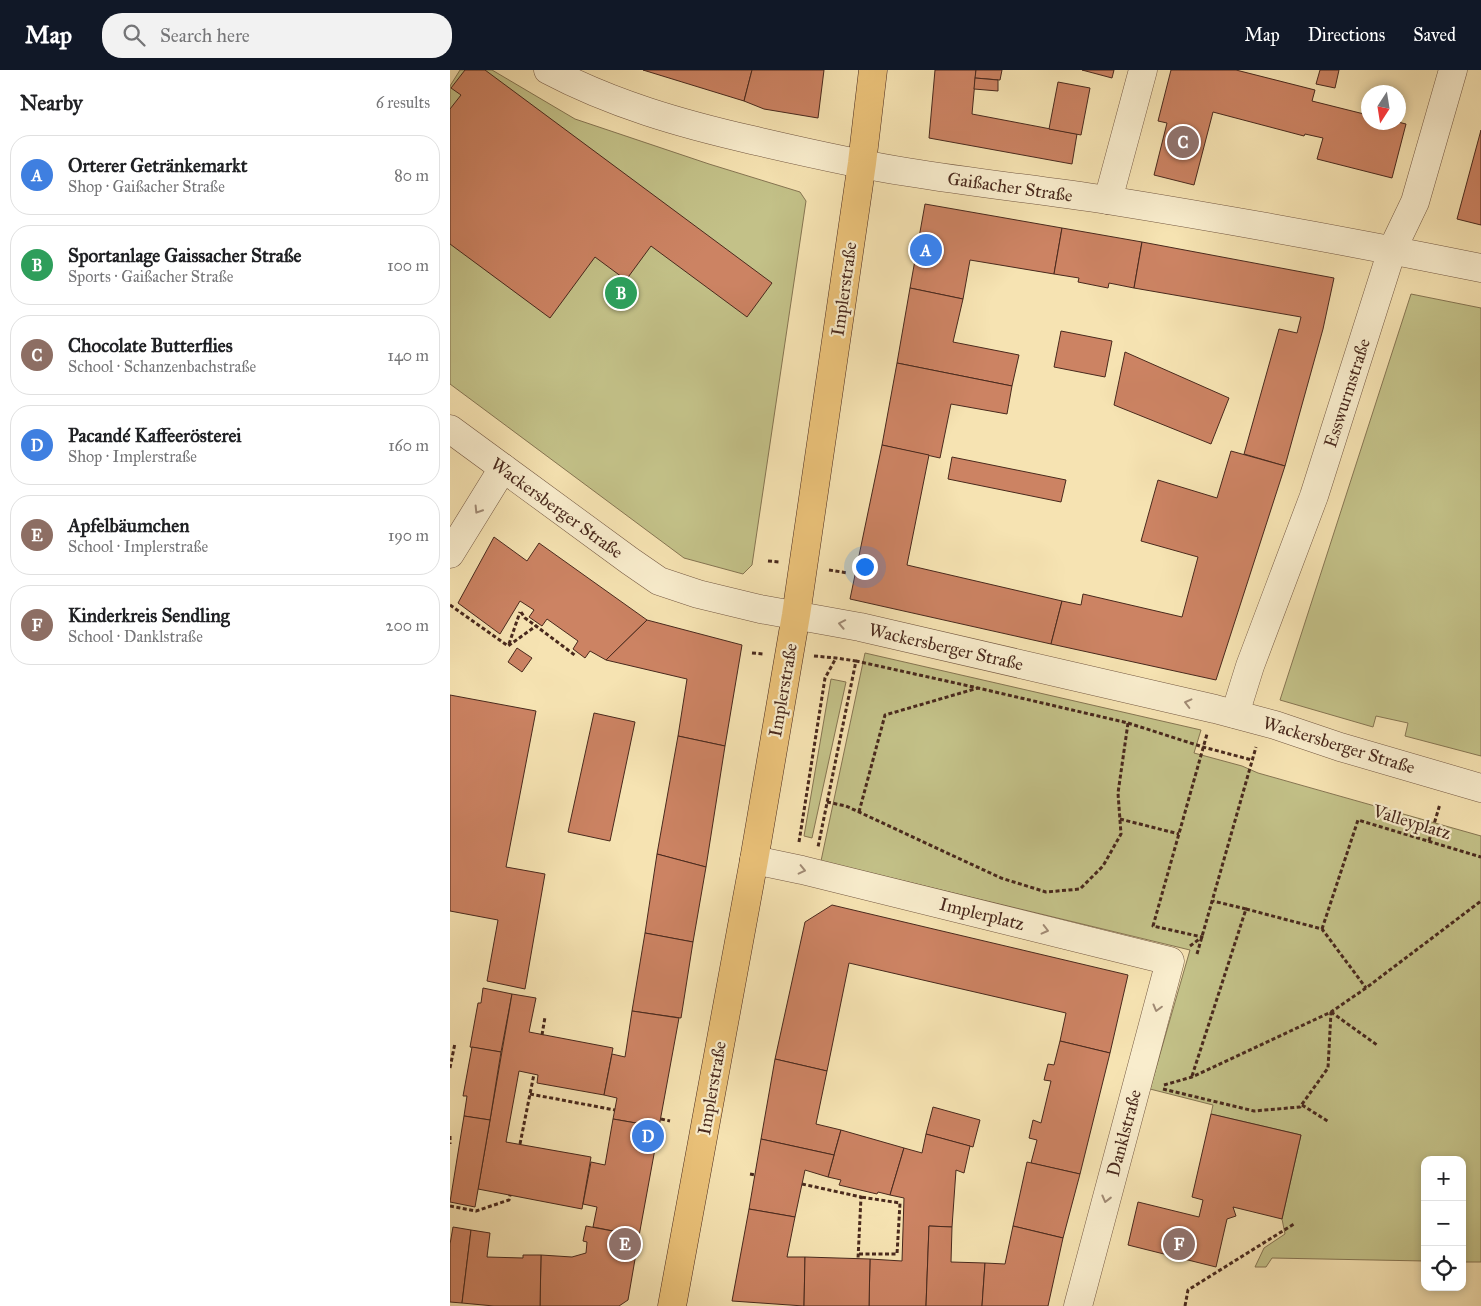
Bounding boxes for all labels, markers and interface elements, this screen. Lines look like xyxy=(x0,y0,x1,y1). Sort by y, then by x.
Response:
search box xyxy=(102,13,452,58)
text: Map xyxy=(25,20,72,50)
icon: search xyxy=(120,21,148,49)
text: Search here xyxy=(160,24,250,47)
text: Map xyxy=(1244,24,1280,46)
text: Directions xyxy=(1308,24,1385,46)
text: Saved xyxy=(1413,24,1456,46)
north arrow xyxy=(1361,85,1406,130)
text: Nearby xyxy=(20,90,83,116)
text: 6 results xyxy=(376,93,430,112)
pin: C xyxy=(1167,123,1199,161)
text: Orterer Getränkemarkt xyxy=(68,154,247,177)
text: A xyxy=(32,166,42,185)
text: 80 m xyxy=(394,166,429,185)
street label: Gaißacher Straße xyxy=(946,167,1074,207)
text: Shop · Gaißacher Straße xyxy=(68,177,225,196)
pin: A xyxy=(910,231,942,269)
street label: Implerstraße xyxy=(827,240,861,338)
text: Sportanlage Gaissacher Straße xyxy=(68,244,302,267)
text: B xyxy=(32,256,42,275)
text: 100 m xyxy=(387,256,429,275)
text: Sports · Gaißacher Straße xyxy=(68,267,233,286)
pin: B xyxy=(605,274,637,312)
text: Chocolate Butterflies xyxy=(68,334,233,357)
street label: Esswurmstraße xyxy=(1319,336,1375,450)
text: C xyxy=(32,346,42,365)
text: 140 m xyxy=(388,346,429,365)
text: School · Schanzenbachstraße xyxy=(68,357,256,376)
text: Pacandé Kaffeerösterei xyxy=(68,424,242,447)
text: D xyxy=(31,436,43,455)
text: 160 m xyxy=(388,436,429,455)
text: Shop · Implerstraße xyxy=(68,447,197,466)
street label: Wackersberger Straße xyxy=(486,453,627,564)
one-way arrow xyxy=(474,504,484,513)
text: Apfelbäumchen xyxy=(68,514,190,537)
text: E xyxy=(31,526,43,545)
text: 190 m xyxy=(388,526,429,545)
text: School · Implerstraße xyxy=(68,537,208,556)
your location xyxy=(852,554,878,580)
text: Kinderkreis Sendling xyxy=(68,604,230,627)
text: F xyxy=(32,616,42,635)
text: 200 m xyxy=(386,616,429,635)
one-way arrow xyxy=(837,619,846,629)
street label: Wackersberger Straße xyxy=(866,619,1025,676)
text: School · Danklstraße xyxy=(68,627,203,646)
street label: Implerstraße xyxy=(764,641,802,739)
one-way arrow xyxy=(1184,698,1192,708)
street label: Wackersberger Straße xyxy=(1260,711,1418,780)
street label: Valleyplatz xyxy=(1369,799,1454,844)
one-way arrow xyxy=(798,864,807,875)
street label: Implerplatz xyxy=(937,893,1027,935)
one-way arrow xyxy=(1040,924,1049,935)
one-way arrow xyxy=(1153,1004,1163,1012)
street label: Implerstraße xyxy=(693,1039,731,1137)
street label: Danklstraße xyxy=(1102,1087,1146,1179)
pin: D xyxy=(632,1117,664,1155)
map controls xyxy=(1421,1156,1466,1291)
button: + xyxy=(1421,1156,1466,1201)
one-way arrow xyxy=(1101,1194,1111,1202)
button: − xyxy=(1421,1201,1466,1246)
pin: E xyxy=(609,1225,641,1263)
pin: F xyxy=(1163,1225,1195,1263)
button: locate xyxy=(1421,1246,1466,1291)

